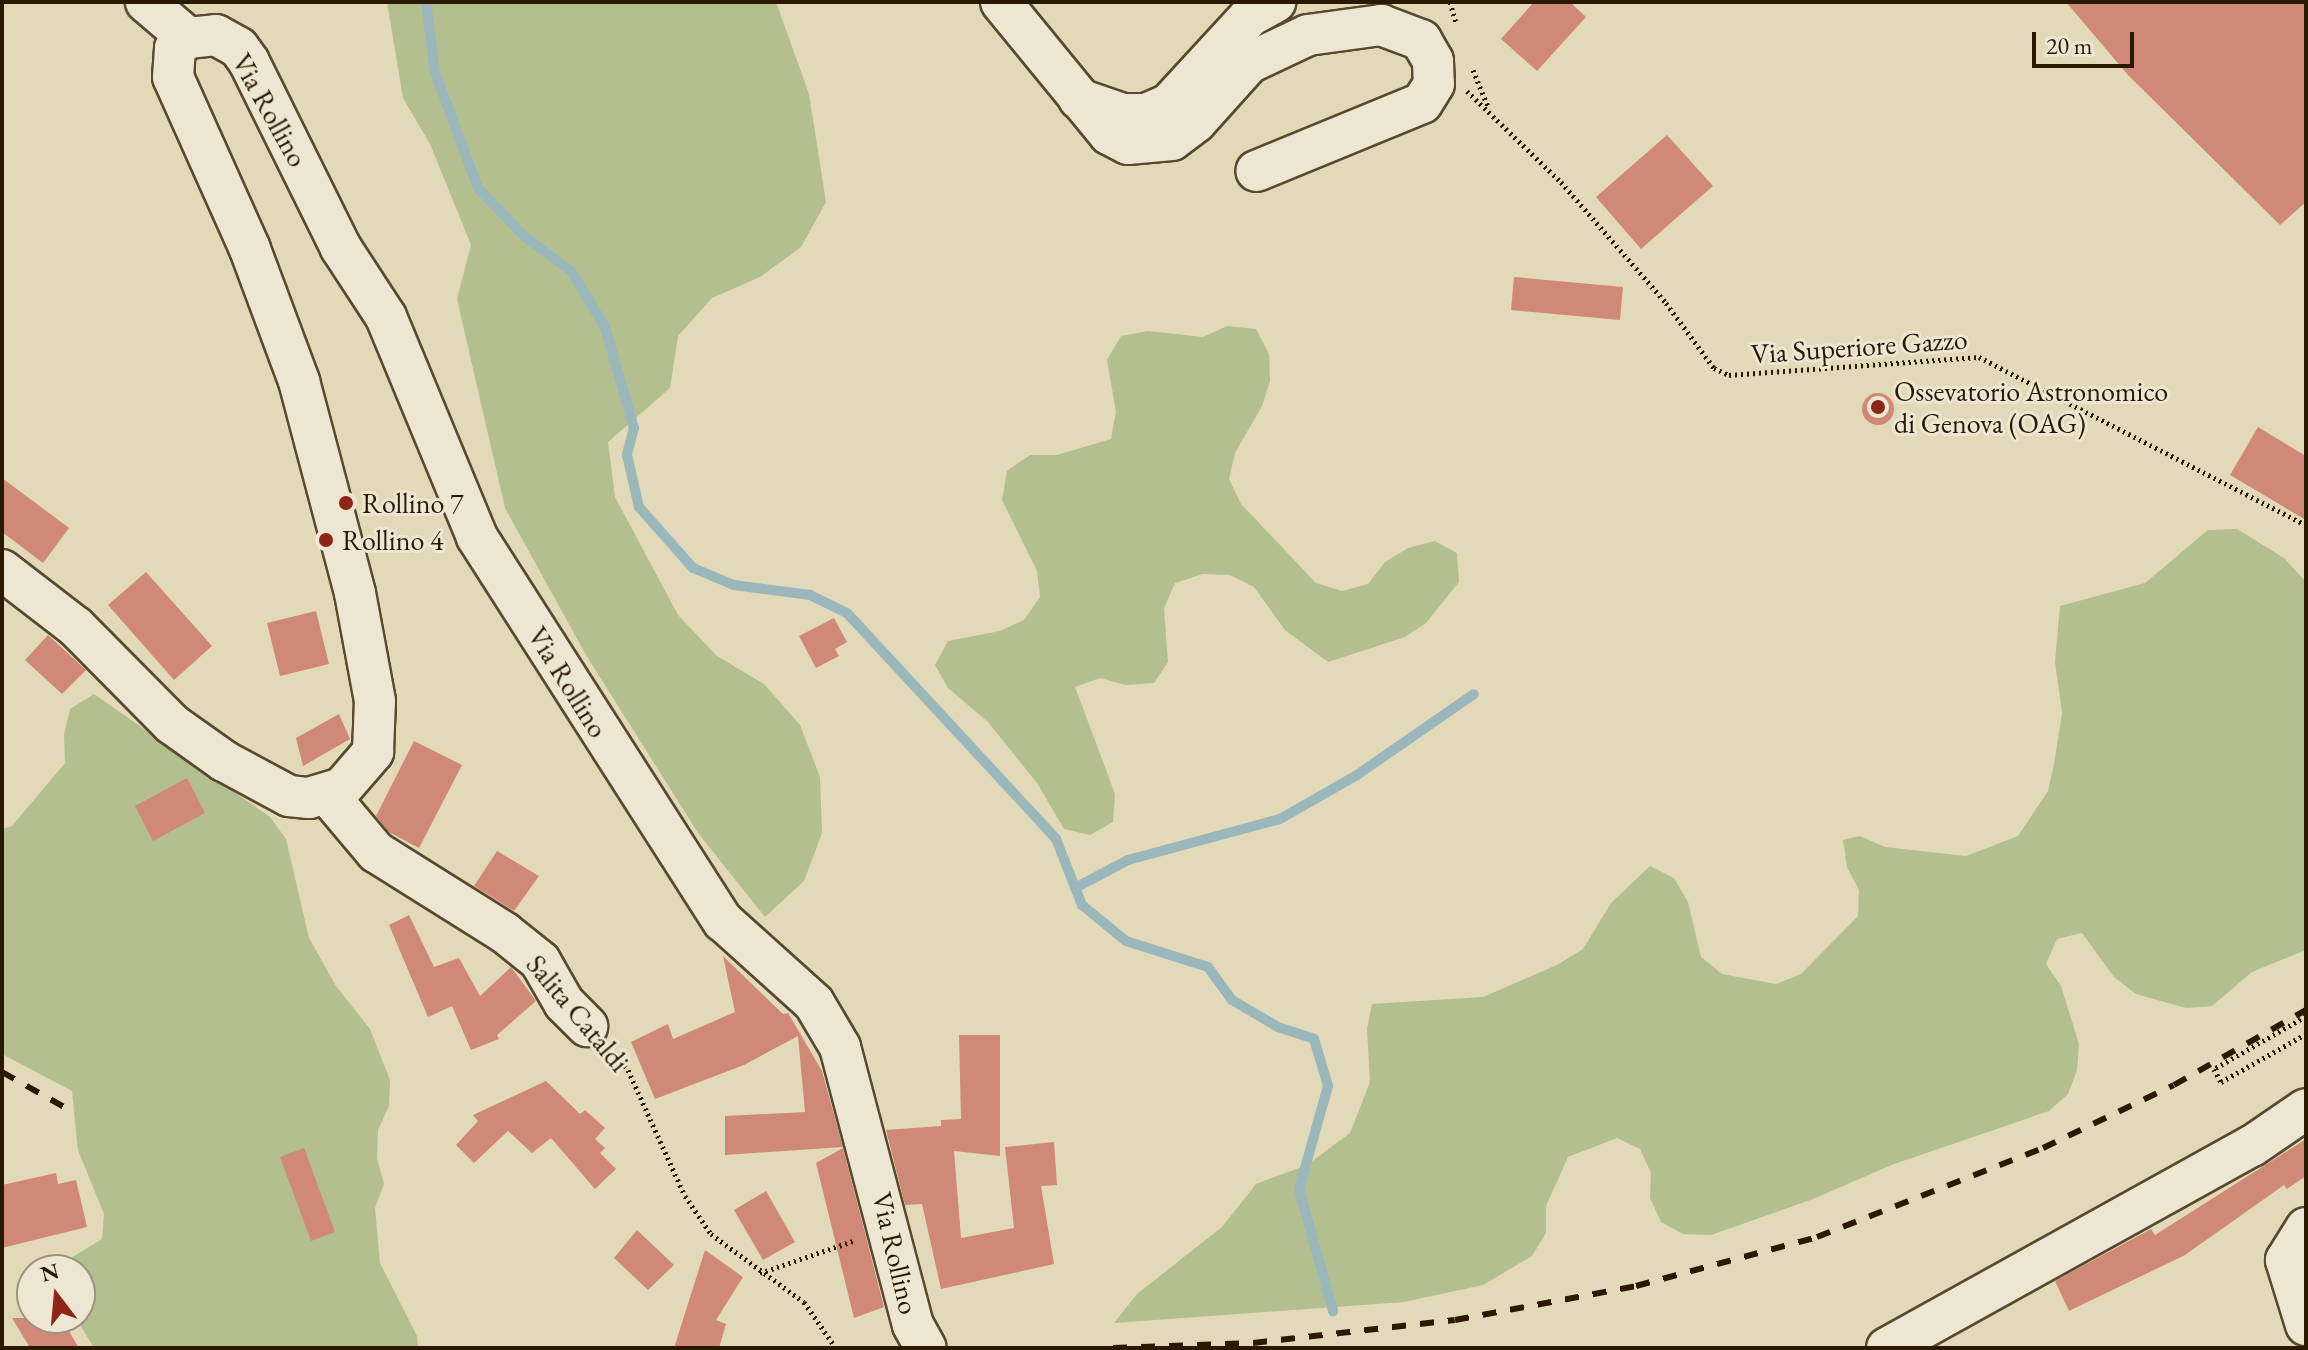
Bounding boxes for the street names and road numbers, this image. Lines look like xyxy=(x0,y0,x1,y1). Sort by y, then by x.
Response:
street label: Via Rollino xyxy=(225,48,315,172)
street label: Via Superiore Gazzo xyxy=(1750,322,1968,370)
street label: Via Rollino xyxy=(521,620,615,744)
street label: Salita Cataldi xyxy=(519,948,637,1078)
street label: Via Rollino xyxy=(866,1189,926,1317)

